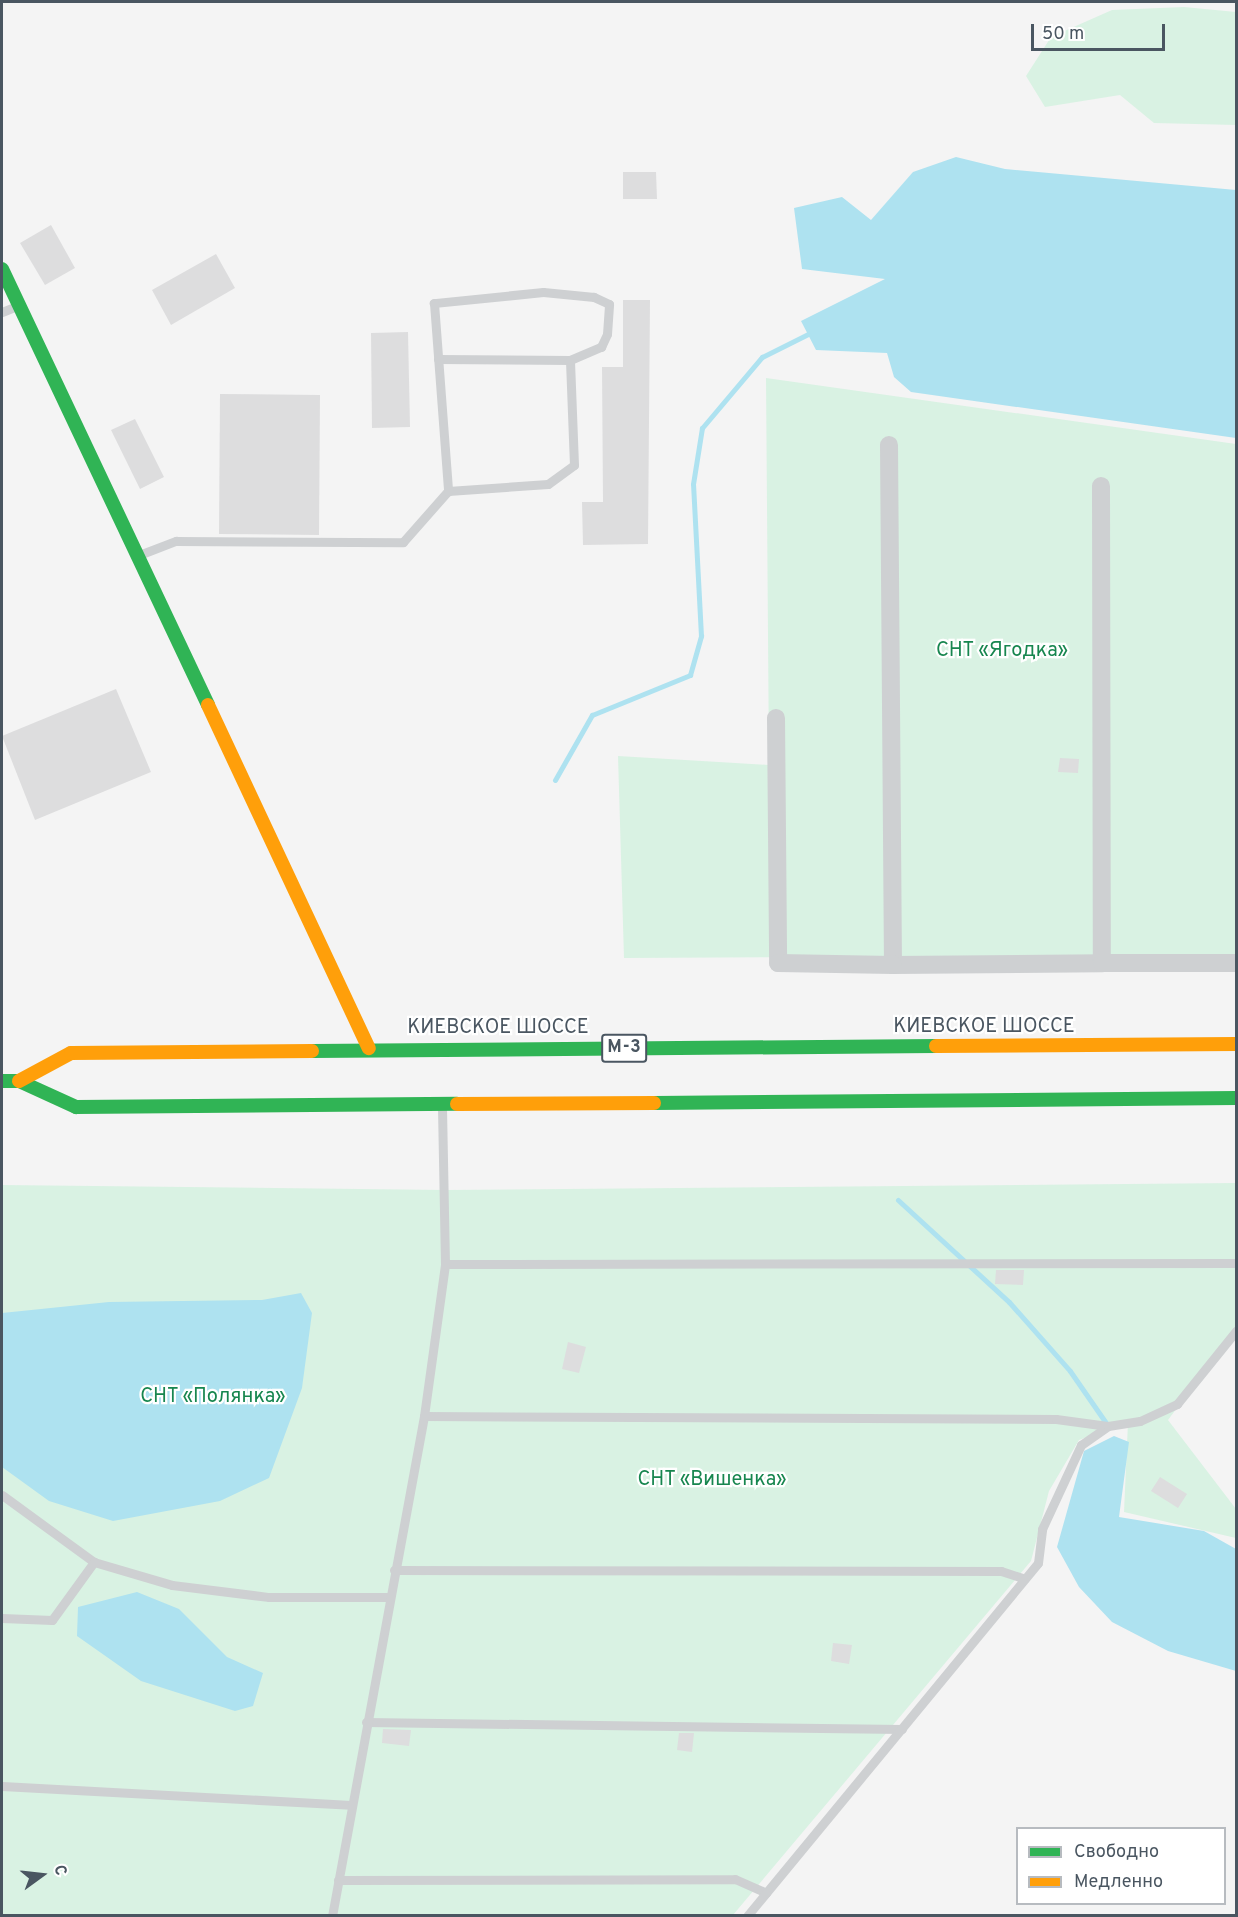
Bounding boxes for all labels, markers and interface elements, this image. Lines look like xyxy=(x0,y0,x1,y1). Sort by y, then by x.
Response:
scale bar xyxy=(1034,12,1168,50)
text: 50 m xyxy=(1042,23,1084,46)
park label: СНТ «Ягодка» xyxy=(936,639,1068,663)
street label: КИЕВСКОЕ ШОССЕ xyxy=(893,1015,1075,1039)
street label: КИЕВСКОЕ ШОССЕ xyxy=(407,1016,589,1040)
road number: М-3 xyxy=(600,1033,648,1063)
park label: СНТ «Полянка» xyxy=(140,1385,286,1409)
park label: СНТ «Вишенка» xyxy=(637,1468,787,1492)
legend xyxy=(1016,1827,1226,1905)
text: Свободно xyxy=(1074,1841,1159,1864)
north arrow xyxy=(12,1845,72,1905)
text: С xyxy=(48,1863,70,1878)
text: Медленно xyxy=(1074,1871,1163,1894)

